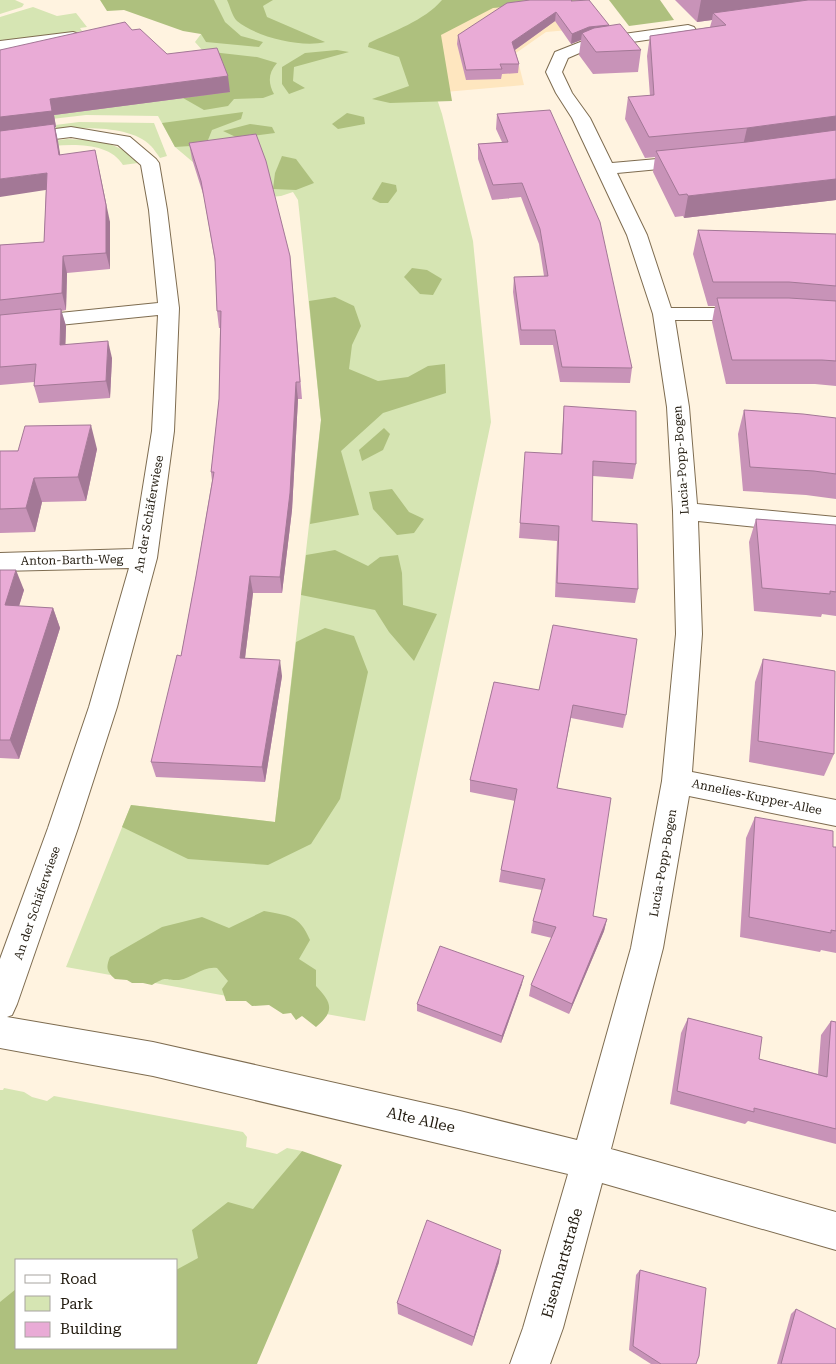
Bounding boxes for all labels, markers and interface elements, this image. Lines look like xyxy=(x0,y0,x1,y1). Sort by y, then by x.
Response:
street label: Lucia-Popp-Bogen xyxy=(670,405,692,515)
street label: An der Schäferwiese xyxy=(132,454,166,574)
street label: Anton-Barth-Weg xyxy=(21,552,124,568)
street label: Annelies-Kupper-Allee xyxy=(691,776,824,818)
street label: Lucia-Popp-Bogen xyxy=(647,808,679,918)
street label: An der Schäferwiese xyxy=(11,844,63,962)
street label: Alte Allee xyxy=(385,1103,457,1137)
street label: Eisenhartstraße xyxy=(538,1206,586,1320)
legend xyxy=(15,1259,178,1349)
text: Road xyxy=(60,1270,97,1288)
text: Park xyxy=(60,1295,94,1313)
text: Building xyxy=(60,1320,122,1338)

